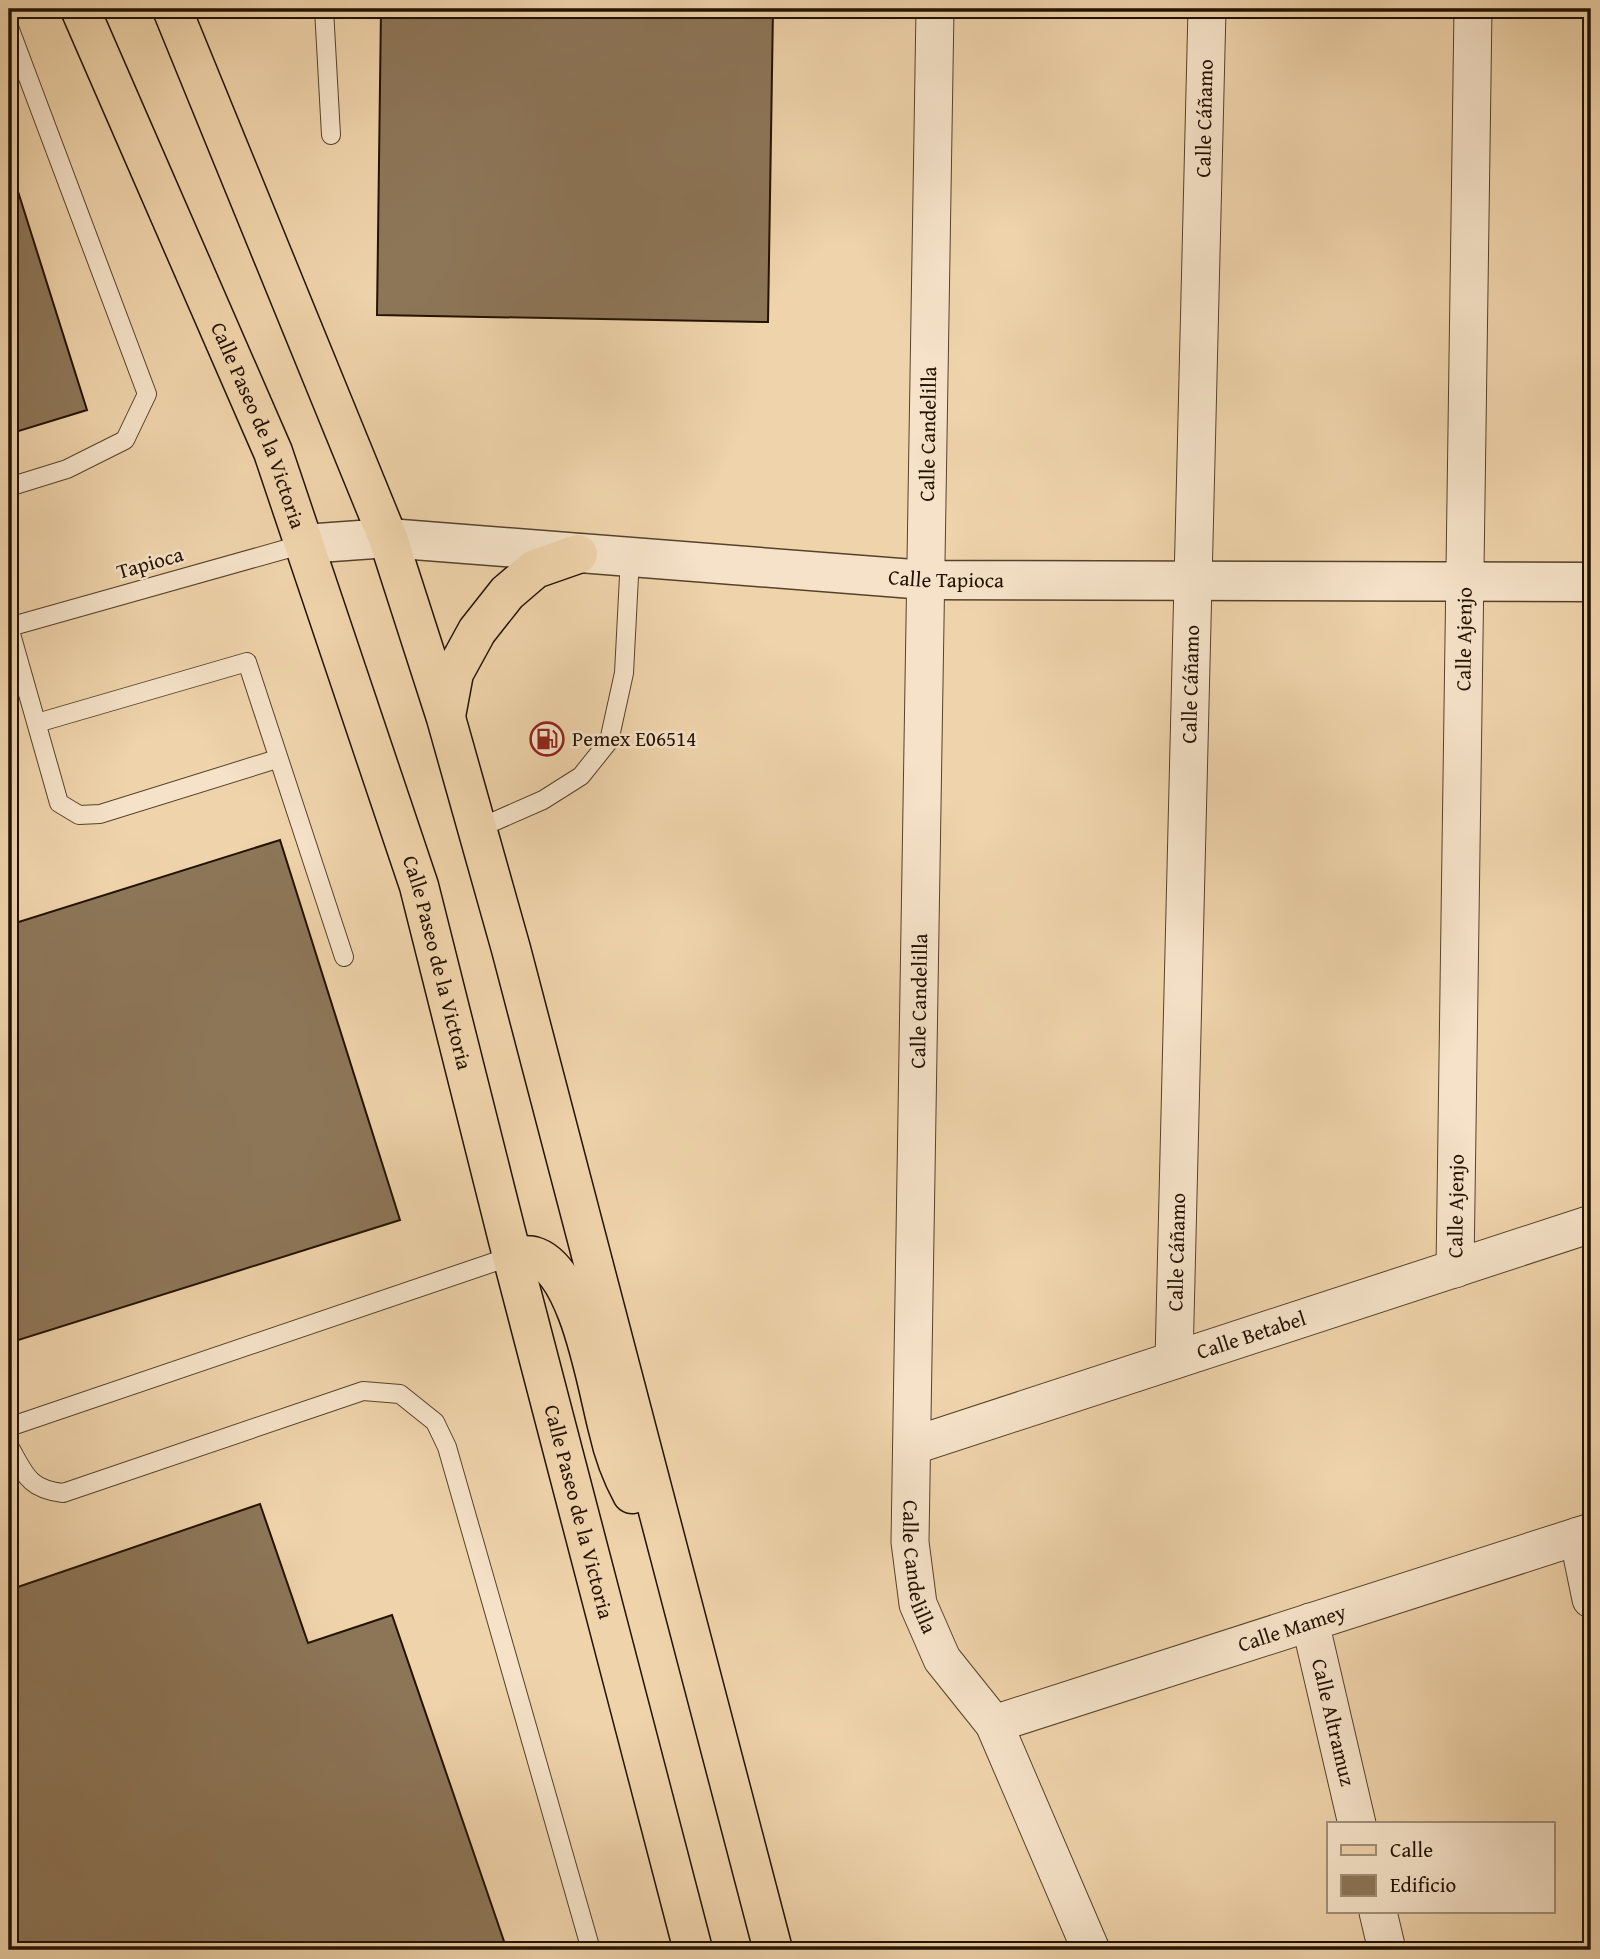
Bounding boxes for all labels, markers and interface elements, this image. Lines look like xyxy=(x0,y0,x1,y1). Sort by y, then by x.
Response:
street label: Calle Cáñamo xyxy=(1187,59,1221,178)
street label: Calle Paseo de la Victoria xyxy=(203,317,314,533)
street label: Calle Candelilla xyxy=(911,366,944,502)
street label: Tapioca xyxy=(113,538,187,587)
street label: Calle Tapioca xyxy=(887,561,1004,595)
street label: Calle Ajenjo xyxy=(1447,587,1480,691)
street label: Calle Cáñamo xyxy=(1173,625,1207,744)
fuel station icon: Pemex E06514 xyxy=(528,720,566,758)
place label: Pemex E06514 xyxy=(572,723,696,754)
street label: Calle Paseo de la Victoria xyxy=(395,851,481,1073)
street label: Calle Candelilla xyxy=(902,933,935,1069)
street label: Calle Ajenjo xyxy=(1439,1154,1472,1258)
street label: Calle Cáñamo xyxy=(1159,1192,1193,1312)
street label: Calle Betabel xyxy=(1192,1302,1310,1367)
street label: Calle Paseo de la Victoria xyxy=(536,1401,622,1622)
street label: Calle Candelilla xyxy=(895,1500,945,1638)
street label: Calle Mamey xyxy=(1234,1596,1351,1660)
street label: Calle Altramuz xyxy=(1304,1655,1364,1789)
legend xyxy=(1327,1822,1554,1913)
text: Calle xyxy=(1390,1834,1433,1865)
text: Edificio xyxy=(1390,1869,1456,1900)

